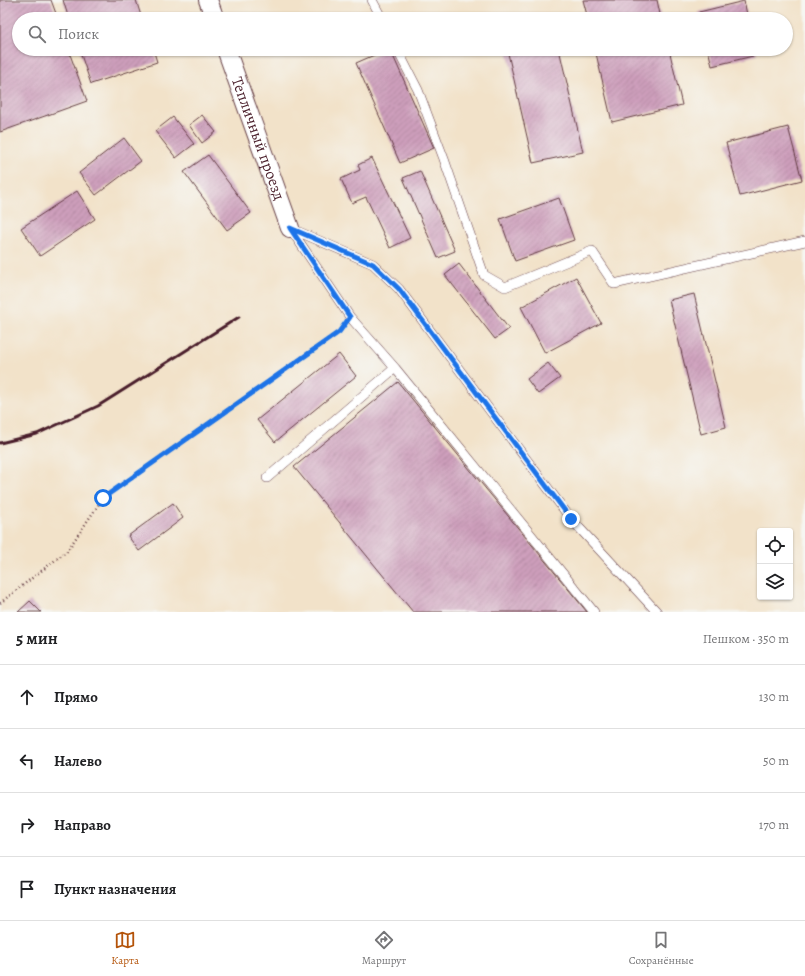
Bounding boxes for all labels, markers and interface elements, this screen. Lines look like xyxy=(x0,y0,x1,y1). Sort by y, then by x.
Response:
search box xyxy=(12,12,793,56)
icon: search xyxy=(26,23,48,45)
text: Поиск xyxy=(58,24,99,44)
street label: Тепличный проезд xyxy=(226,74,290,203)
route start xyxy=(94,489,112,507)
route end xyxy=(562,510,580,528)
map controls xyxy=(757,528,793,600)
button: locate xyxy=(757,528,793,564)
button: layers xyxy=(757,564,793,600)
text: 5 мин xyxy=(16,627,58,650)
text: Пешком · 350 m xyxy=(703,630,789,647)
icon: ahead xyxy=(16,686,38,708)
text: Прямо xyxy=(54,687,98,707)
text: 130 m xyxy=(759,688,789,705)
icon: left xyxy=(16,750,38,772)
text: Налево xyxy=(54,751,102,771)
text: 50 m xyxy=(763,752,789,769)
icon: right xyxy=(16,814,38,836)
text: Направо xyxy=(54,815,111,835)
text: 170 m xyxy=(759,816,789,833)
icon: arrive xyxy=(16,878,38,900)
text: Пункт назначения xyxy=(54,879,176,899)
tab: Карта xyxy=(111,929,139,968)
tab: Маршрут xyxy=(362,929,406,968)
tab: Сохранённые xyxy=(629,929,694,968)

